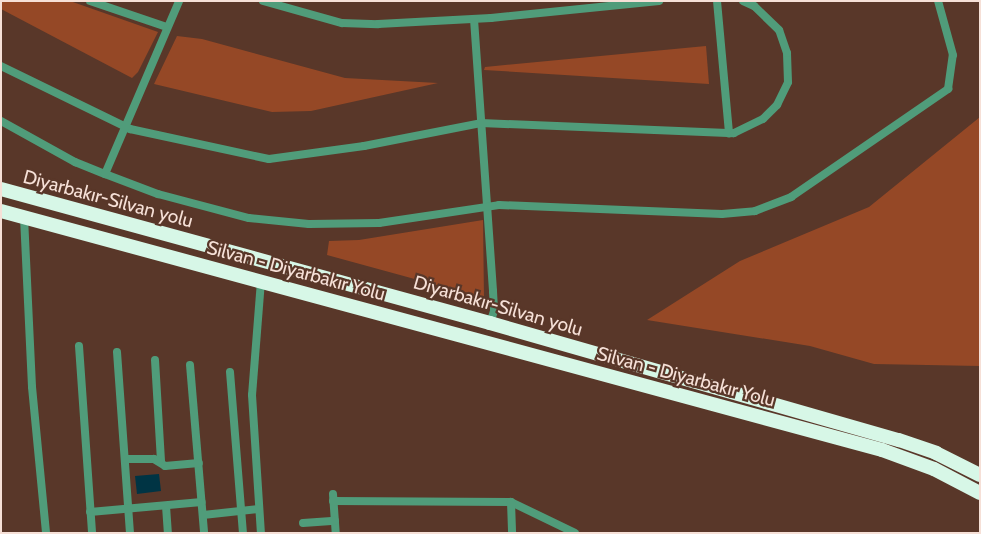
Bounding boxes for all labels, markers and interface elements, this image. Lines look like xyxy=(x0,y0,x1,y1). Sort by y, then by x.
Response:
street label: Diyarbakır-Silvan yolu xyxy=(21,165,195,233)
street label: Silvan - Diyarbakır Yolu xyxy=(204,236,388,306)
street label: Diyarbakır-Silvan yolu xyxy=(411,271,585,341)
street label: Silvan - Diyarbakır Yolu xyxy=(594,342,778,412)

